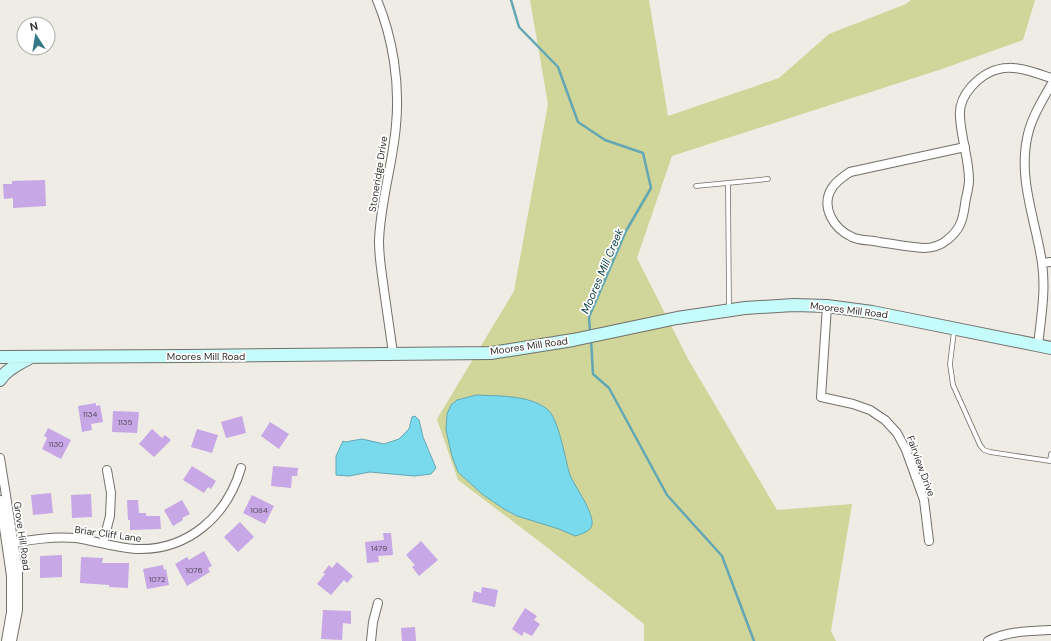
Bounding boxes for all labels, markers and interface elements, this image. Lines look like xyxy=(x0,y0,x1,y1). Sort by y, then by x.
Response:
north arrow xyxy=(16,16,56,56)
text: N xyxy=(29,19,39,34)
street label: Stoneridge Drive xyxy=(366,135,390,213)
water label: Moores Mill Creek xyxy=(578,226,626,316)
street label: Moores Mill Road xyxy=(809,299,889,321)
street label: Moores Mill Road xyxy=(489,334,569,358)
street label: Moores Mill Road xyxy=(167,350,245,363)
house number: 1134 xyxy=(83,409,97,419)
house number: 1135 xyxy=(118,417,132,427)
street label: Fairview Drive xyxy=(904,434,938,498)
house number: 1130 xyxy=(48,439,64,449)
street label: Grove Hill Road xyxy=(11,501,33,571)
house number: 1084 xyxy=(250,505,268,515)
street label: Briar Cliff Lane xyxy=(74,523,143,545)
house number: 1479 xyxy=(371,543,387,553)
house number: 1076 xyxy=(186,565,202,575)
house number: 1072 xyxy=(149,574,166,584)

